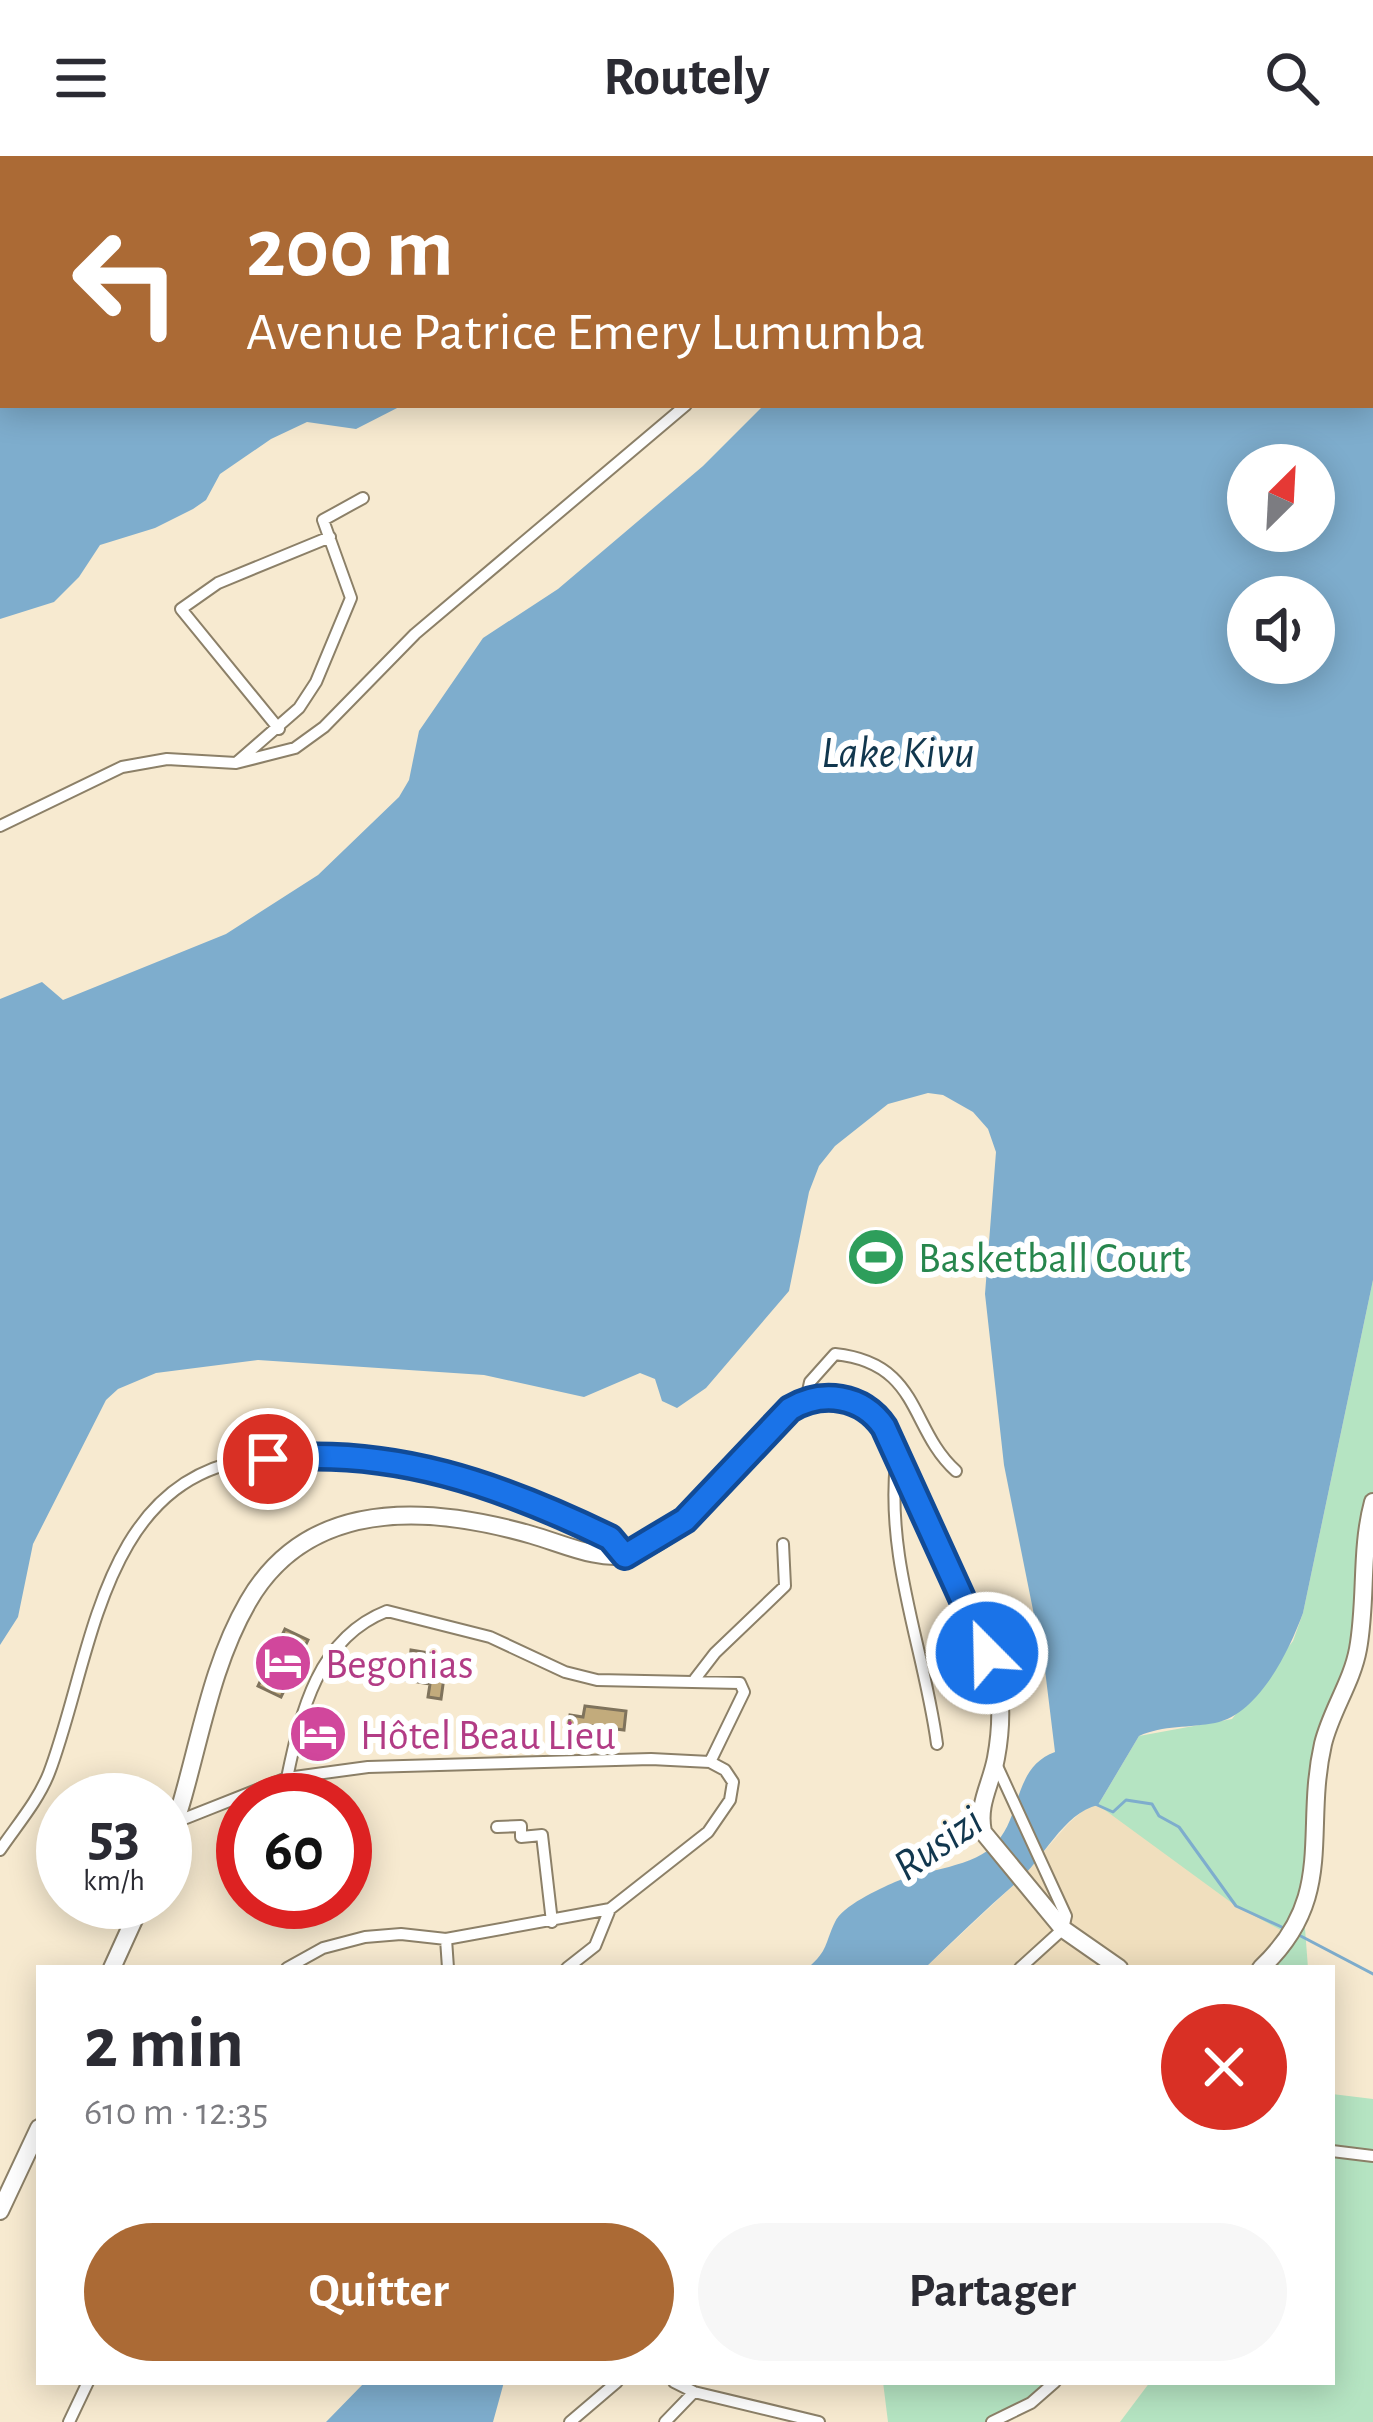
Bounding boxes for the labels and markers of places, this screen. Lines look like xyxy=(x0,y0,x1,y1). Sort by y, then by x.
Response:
sports icon: Basketball Court xyxy=(845,1226,907,1288)
place label: Basketball Court xyxy=(918,1238,1185,1280)
pin xyxy=(217,1408,319,1510)
hotel icon: Begonias xyxy=(252,1632,314,1694)
place label: Begonias xyxy=(325,1644,474,1686)
hotel icon: Hôtel Beau Lieu xyxy=(287,1703,349,1765)
place label: Hôtel Beau Lieu xyxy=(360,1715,616,1757)

